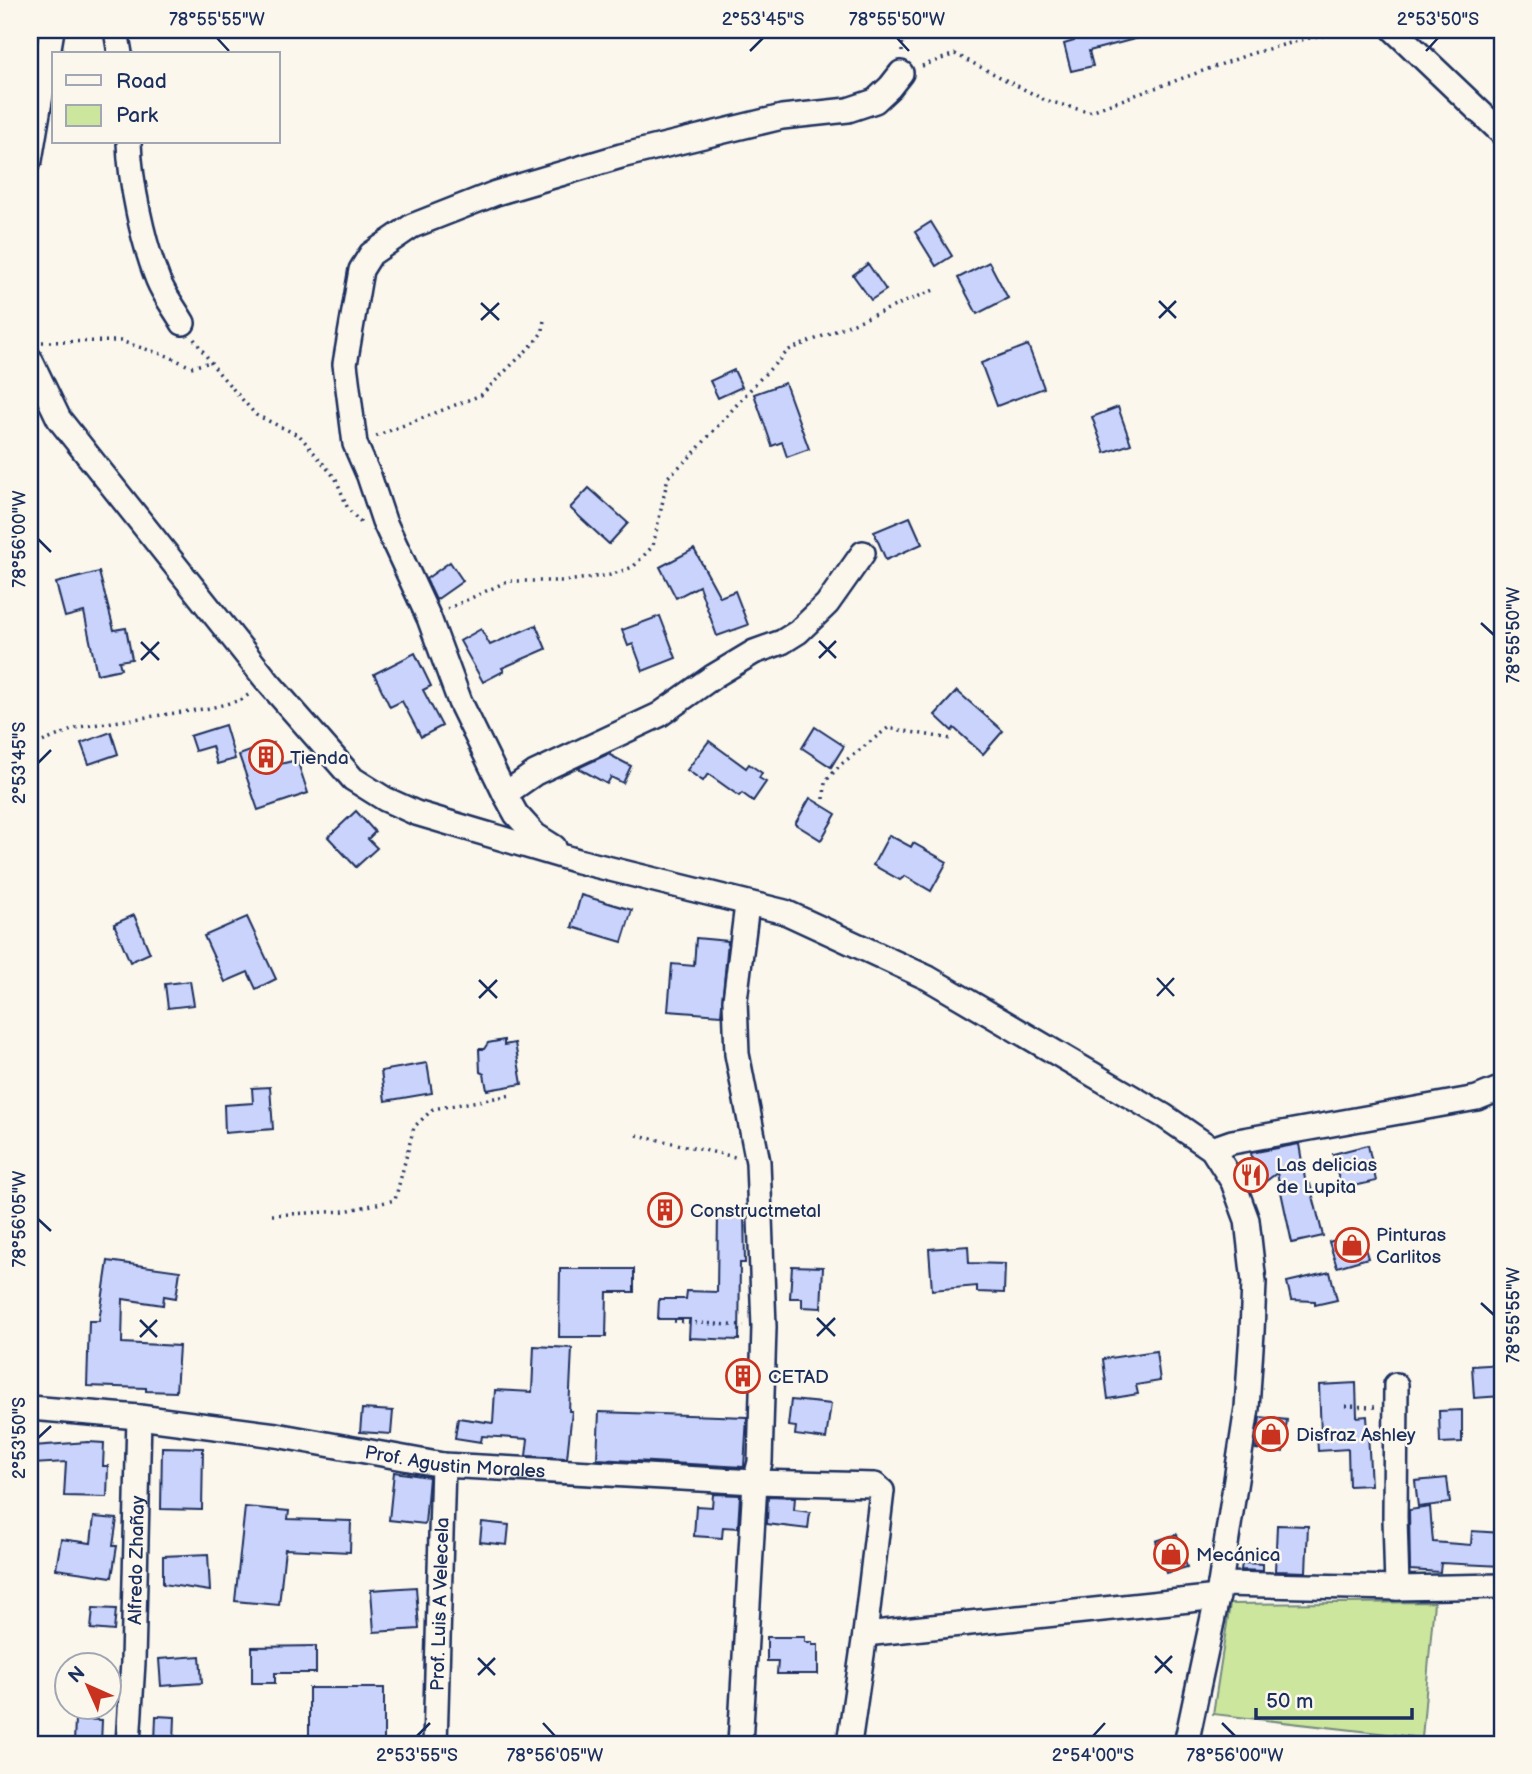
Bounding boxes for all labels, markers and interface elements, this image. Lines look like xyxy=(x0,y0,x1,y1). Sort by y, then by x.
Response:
text: 78°55'55"W xyxy=(169,9,266,30)
text: 2°53'45"S xyxy=(722,9,804,30)
text: 78°55'50"W xyxy=(849,9,946,30)
text: 2°53'50"S xyxy=(1397,9,1479,30)
legend xyxy=(52,52,280,144)
text: Road xyxy=(116,69,167,94)
text: Park xyxy=(116,103,159,128)
text: 78°56'00"W xyxy=(9,490,30,588)
text: 78°55'50"W xyxy=(1503,586,1524,683)
text: 2°53'45"S xyxy=(9,722,30,804)
building icon: Tienda xyxy=(247,738,285,776)
place label: Tienda xyxy=(290,747,349,770)
place label: Las delicias de Lupita xyxy=(1276,1154,1377,1199)
restaurant icon: Las delicias de Lupita xyxy=(1232,1156,1270,1194)
text: 78°56'05"W xyxy=(9,1170,30,1267)
building icon: Constructmetal xyxy=(646,1191,684,1229)
place label: Constructmetal xyxy=(690,1200,821,1223)
place label: Pinturas Carlitos xyxy=(1376,1224,1446,1269)
shop icon: Pinturas Carlitos xyxy=(1333,1226,1371,1264)
text: 78°55'55"W xyxy=(1503,1266,1524,1363)
building icon: CETAD xyxy=(724,1357,762,1395)
place label: CETAD xyxy=(768,1366,829,1389)
text: 2°53'50"S xyxy=(9,1397,30,1479)
shop icon: Disfraz Ashley xyxy=(1252,1415,1290,1453)
place label: Disfraz Ashley xyxy=(1296,1424,1416,1447)
street label: Prof. Agustin Morales xyxy=(363,1441,546,1484)
street label: Alfredo Zhañay xyxy=(124,1495,150,1625)
street label: Prof. Luis A Velecela xyxy=(427,1517,454,1691)
shop icon: Mecánica xyxy=(1152,1535,1190,1573)
place label: Mecánica xyxy=(1196,1544,1281,1567)
north arrow xyxy=(52,1652,122,1722)
text: N xyxy=(64,1662,90,1688)
scale bar xyxy=(1256,1676,1411,1720)
text: 50 m xyxy=(1266,1689,1313,1714)
text: 2°53'55"S xyxy=(376,1745,458,1766)
text: 78°56'05"W xyxy=(507,1745,604,1766)
text: 2°54'00"S xyxy=(1052,1745,1134,1766)
text: 78°56'00"W xyxy=(1186,1745,1284,1766)

